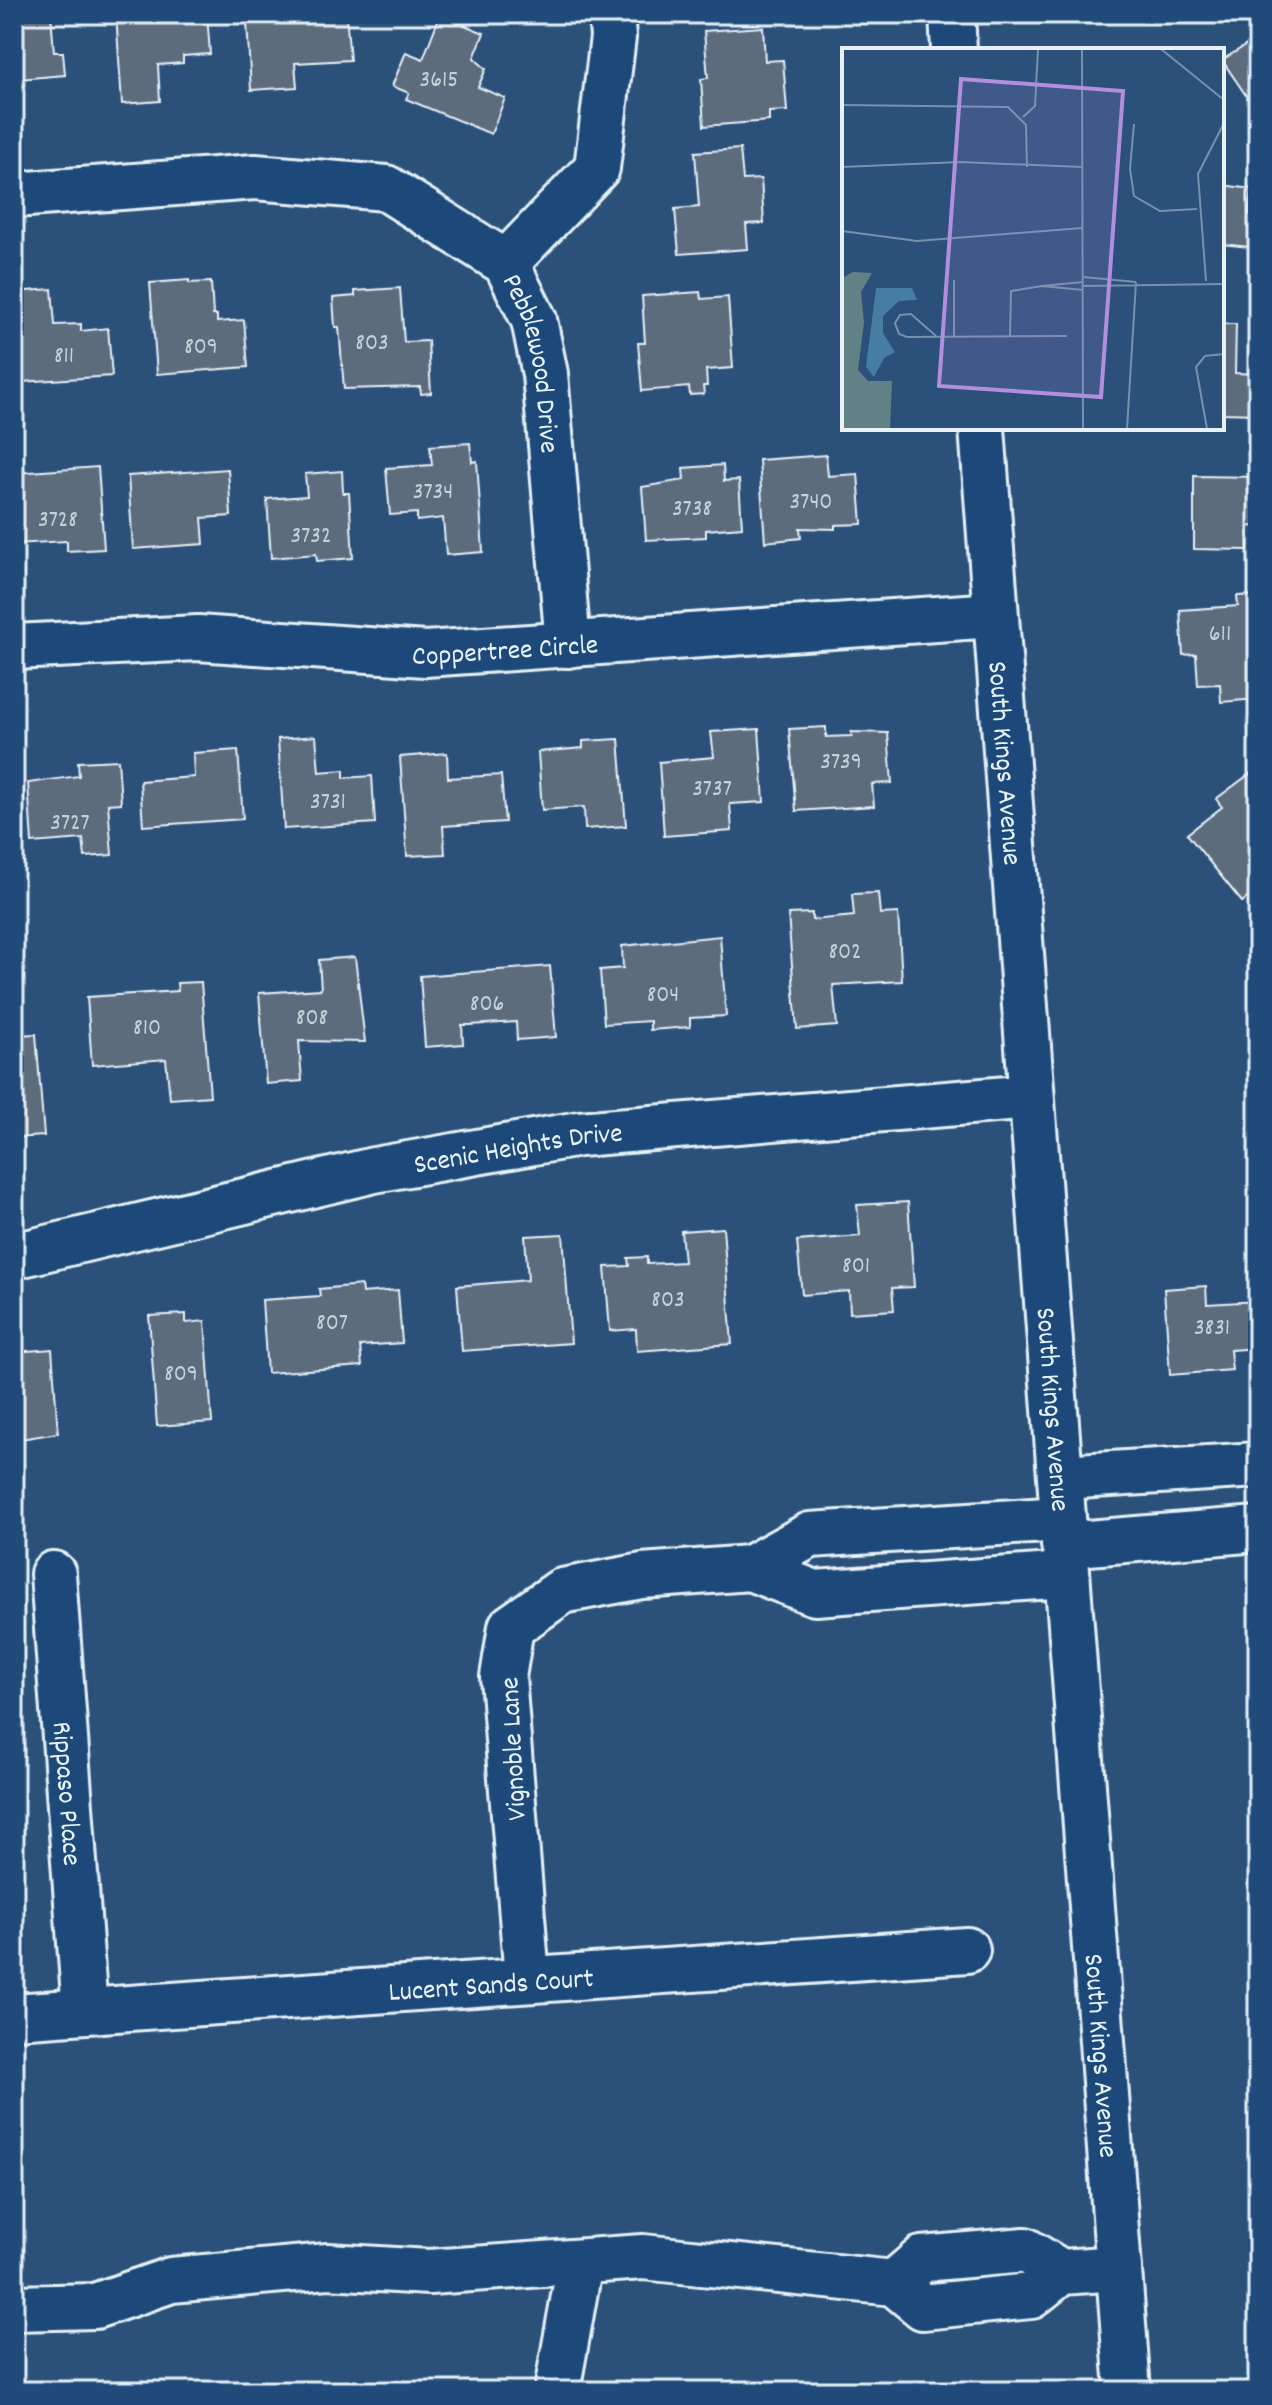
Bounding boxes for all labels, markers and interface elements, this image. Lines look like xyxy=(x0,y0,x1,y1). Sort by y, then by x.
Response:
inset map xyxy=(842,48,1224,430)
house number: 3615 xyxy=(420,64,458,98)
street label: Pebblewood Drive xyxy=(489,268,567,455)
house number: 803 xyxy=(355,327,389,361)
house number: 809 xyxy=(184,331,218,365)
house number: 811 xyxy=(54,340,74,374)
house number: 3734 xyxy=(413,476,453,510)
house number: 3740 xyxy=(790,486,832,520)
house number: 3738 xyxy=(672,493,712,527)
house number: 3728 xyxy=(38,504,78,538)
house number: 3732 xyxy=(291,520,332,554)
house number: 611 xyxy=(1209,618,1231,652)
street label: Coppertree Circle xyxy=(410,627,600,679)
street label: South Kings Avenue xyxy=(974,660,1029,867)
house number: 3739 xyxy=(820,746,862,780)
house number: 3737 xyxy=(692,773,732,807)
house number: 3731 xyxy=(310,786,346,820)
house number: 3727 xyxy=(50,807,90,841)
house number: 802 xyxy=(828,936,862,970)
house number: 804 xyxy=(647,979,679,1013)
house number: 806 xyxy=(470,988,504,1022)
house number: 808 xyxy=(296,1002,328,1036)
house number: 810 xyxy=(133,1012,161,1046)
street label: Scenic Heights Drive xyxy=(411,1116,624,1188)
house number: 801 xyxy=(842,1250,870,1284)
house number: 803 xyxy=(651,1284,685,1318)
street label: South Kings Avenue xyxy=(1022,1306,1078,1513)
house number: 807 xyxy=(316,1307,348,1341)
house number: 3831 xyxy=(1194,1312,1230,1346)
house number: 809 xyxy=(164,1358,198,1392)
street label: Vignoble Lane xyxy=(492,1676,540,1821)
street label: Rippaso Place xyxy=(39,1720,89,1867)
street label: South Kings Avenue xyxy=(1071,1952,1126,2159)
street label: Lucent Sands Court xyxy=(387,1961,595,2015)

